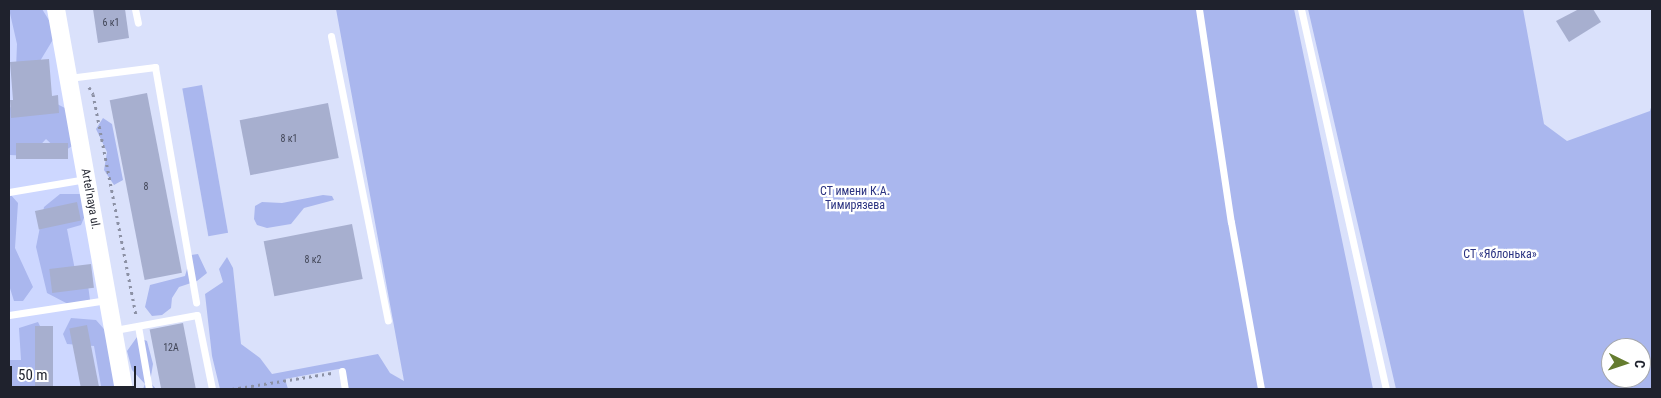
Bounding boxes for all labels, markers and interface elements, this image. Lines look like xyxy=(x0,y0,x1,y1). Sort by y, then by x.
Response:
house number: 6 к1 xyxy=(103,17,119,29)
house number: 8 к1 xyxy=(281,133,297,145)
street label: Artel'naya ul. xyxy=(78,168,102,230)
house number: 8 xyxy=(144,181,148,193)
park label: СТ имени К.А. Тимирязева xyxy=(820,185,890,213)
park label: СТ «Яблонька» xyxy=(1463,248,1537,262)
house number: 8 к2 xyxy=(305,254,321,266)
north arrow xyxy=(1601,338,1651,388)
house number: 12А xyxy=(163,342,179,354)
scale bar xyxy=(12,356,139,388)
text: С xyxy=(1632,359,1648,369)
text: 50 m xyxy=(18,366,48,384)

